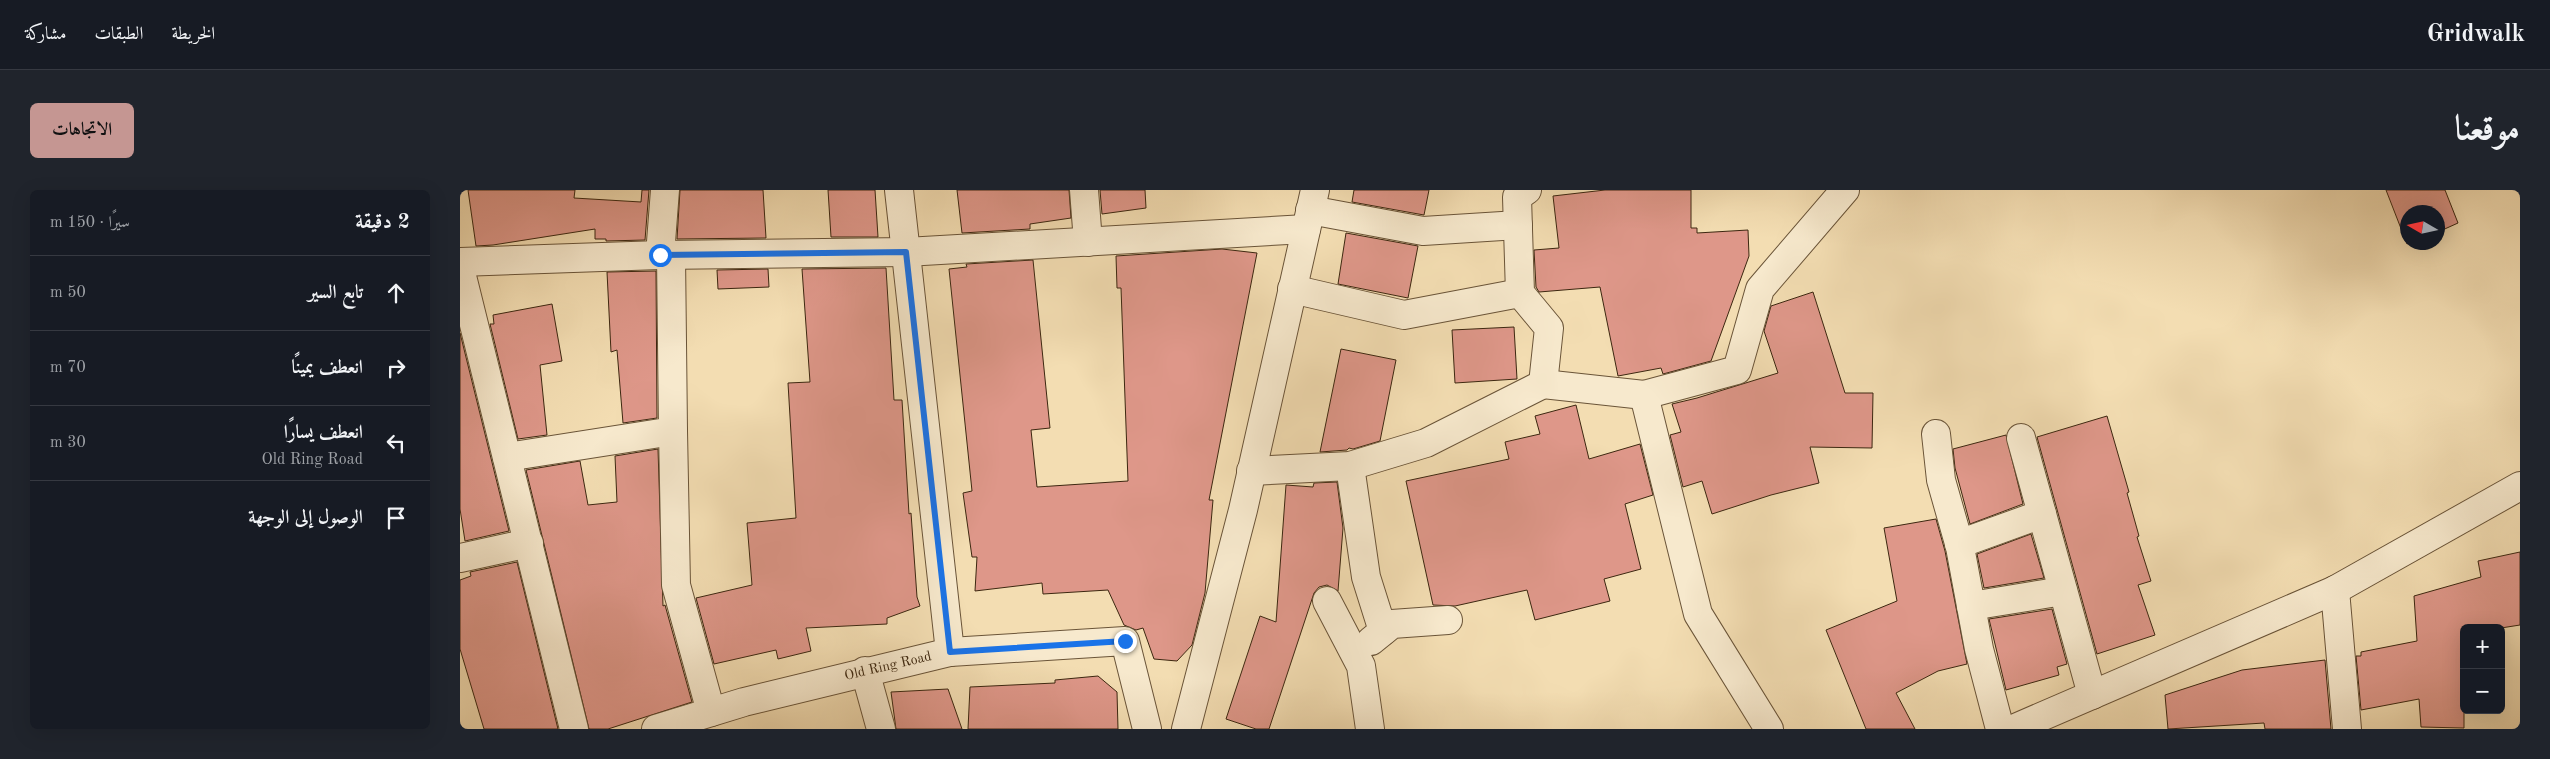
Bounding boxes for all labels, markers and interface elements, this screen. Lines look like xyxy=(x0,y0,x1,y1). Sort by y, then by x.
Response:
text: Gridwalk xyxy=(2427,23,2525,47)
text: مشاركة xyxy=(25,25,66,43)
text: الطبقات xyxy=(94,25,143,43)
text: الخريطة xyxy=(171,25,215,43)
button: الاتجاهات xyxy=(30,103,134,158)
text: موقعنا xyxy=(2455,112,2520,147)
north arrow xyxy=(2400,205,2445,250)
text: 2 دقيقة xyxy=(355,212,410,233)
text: سيرًا · 150 m xyxy=(50,215,130,231)
route start xyxy=(649,244,672,267)
icon: ahead xyxy=(382,279,410,307)
text: تابع السير xyxy=(308,284,363,303)
text: 50 m xyxy=(50,285,86,301)
icon: right xyxy=(382,354,410,382)
text: انعطف يمينًا xyxy=(291,359,363,378)
text: 70 m xyxy=(50,360,86,376)
text: انعطف يسارًا xyxy=(284,424,363,443)
icon: left xyxy=(382,429,410,457)
text: 30 m xyxy=(50,435,86,451)
text: Old Ring Road xyxy=(261,452,363,468)
icon: arrive xyxy=(382,504,410,532)
text: الوصول إلى الوجهة xyxy=(248,509,363,528)
map controls xyxy=(2460,624,2505,714)
button: + xyxy=(2460,624,2505,669)
route end xyxy=(1114,630,1137,653)
street label: Old Ring Road xyxy=(843,649,933,683)
button: − xyxy=(2460,669,2505,714)

